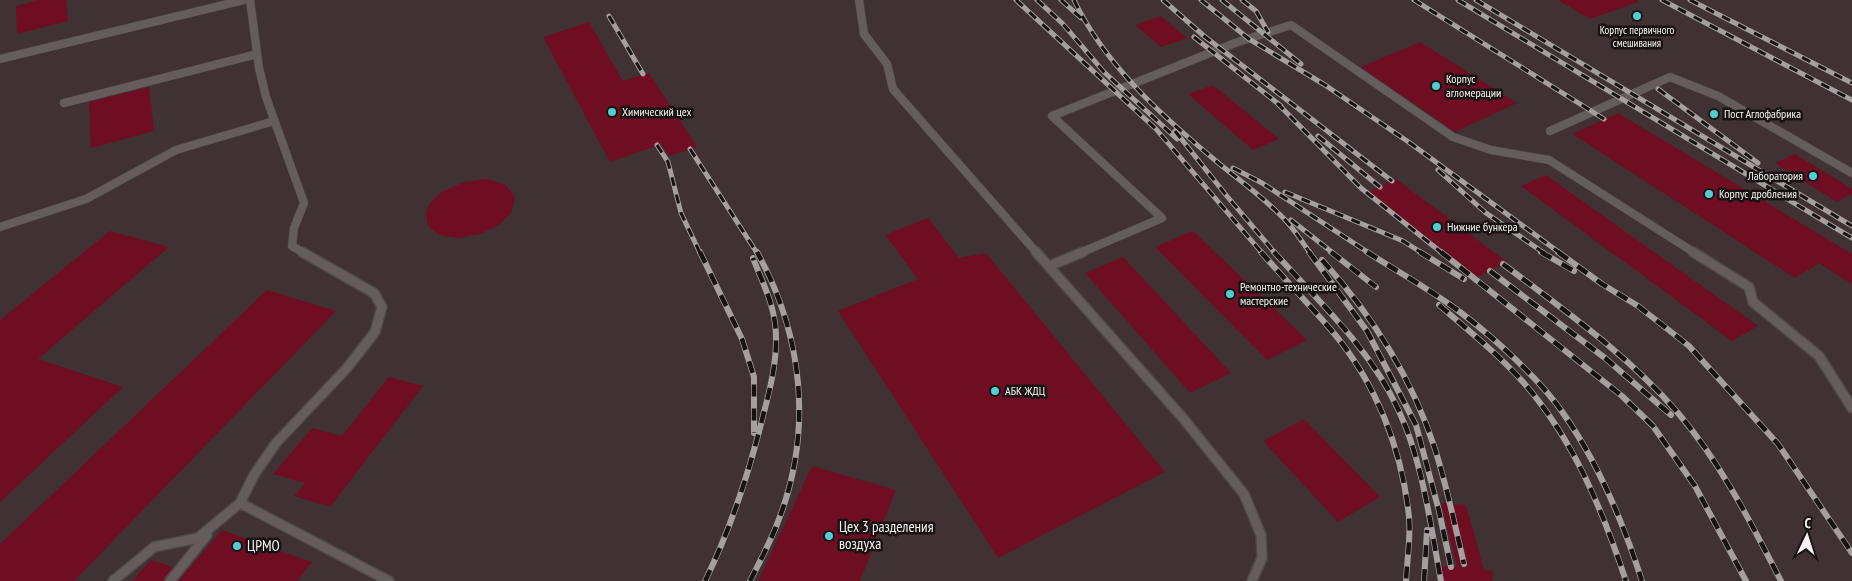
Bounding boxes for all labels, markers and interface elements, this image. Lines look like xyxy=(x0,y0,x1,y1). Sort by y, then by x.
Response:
marker: Корпус первичного смешивания xyxy=(1631,10,1643,22)
place label: Корпус первичного смешивания xyxy=(1600,23,1675,50)
place label: Корпус агломерации xyxy=(1446,71,1501,100)
marker: Корпус агломерации xyxy=(1430,80,1442,92)
place label: Химический цех xyxy=(622,104,691,119)
marker: Химический цех xyxy=(606,106,618,118)
place label: Пост Аглофабрика xyxy=(1724,106,1801,121)
marker: Пост Аглофабрика xyxy=(1708,108,1720,120)
place label: Лаборатория xyxy=(1747,168,1803,183)
marker: Лаборатория xyxy=(1807,170,1819,182)
place label: Корпус дробления xyxy=(1719,186,1797,201)
marker: Корпус дробления xyxy=(1703,188,1715,200)
place label: Нижние бункера xyxy=(1447,219,1518,234)
marker: Нижние бункера xyxy=(1431,221,1443,233)
place label: Ремонтно-технические мастерские xyxy=(1240,279,1337,308)
marker: Ремонтно-технические мастерские xyxy=(1224,288,1236,300)
place label: АБК ЖДЦ xyxy=(1005,383,1046,398)
marker: АБК ЖДЦ xyxy=(989,385,1001,397)
north arrow xyxy=(1782,511,1832,561)
text: С xyxy=(1804,514,1812,532)
place label: Цех 3 разделения воздуха xyxy=(839,517,934,553)
marker: Цех 3 разделения воздуха xyxy=(823,530,835,542)
place label: ЦРМО xyxy=(247,536,280,555)
marker: ЦРМО xyxy=(231,540,243,552)

